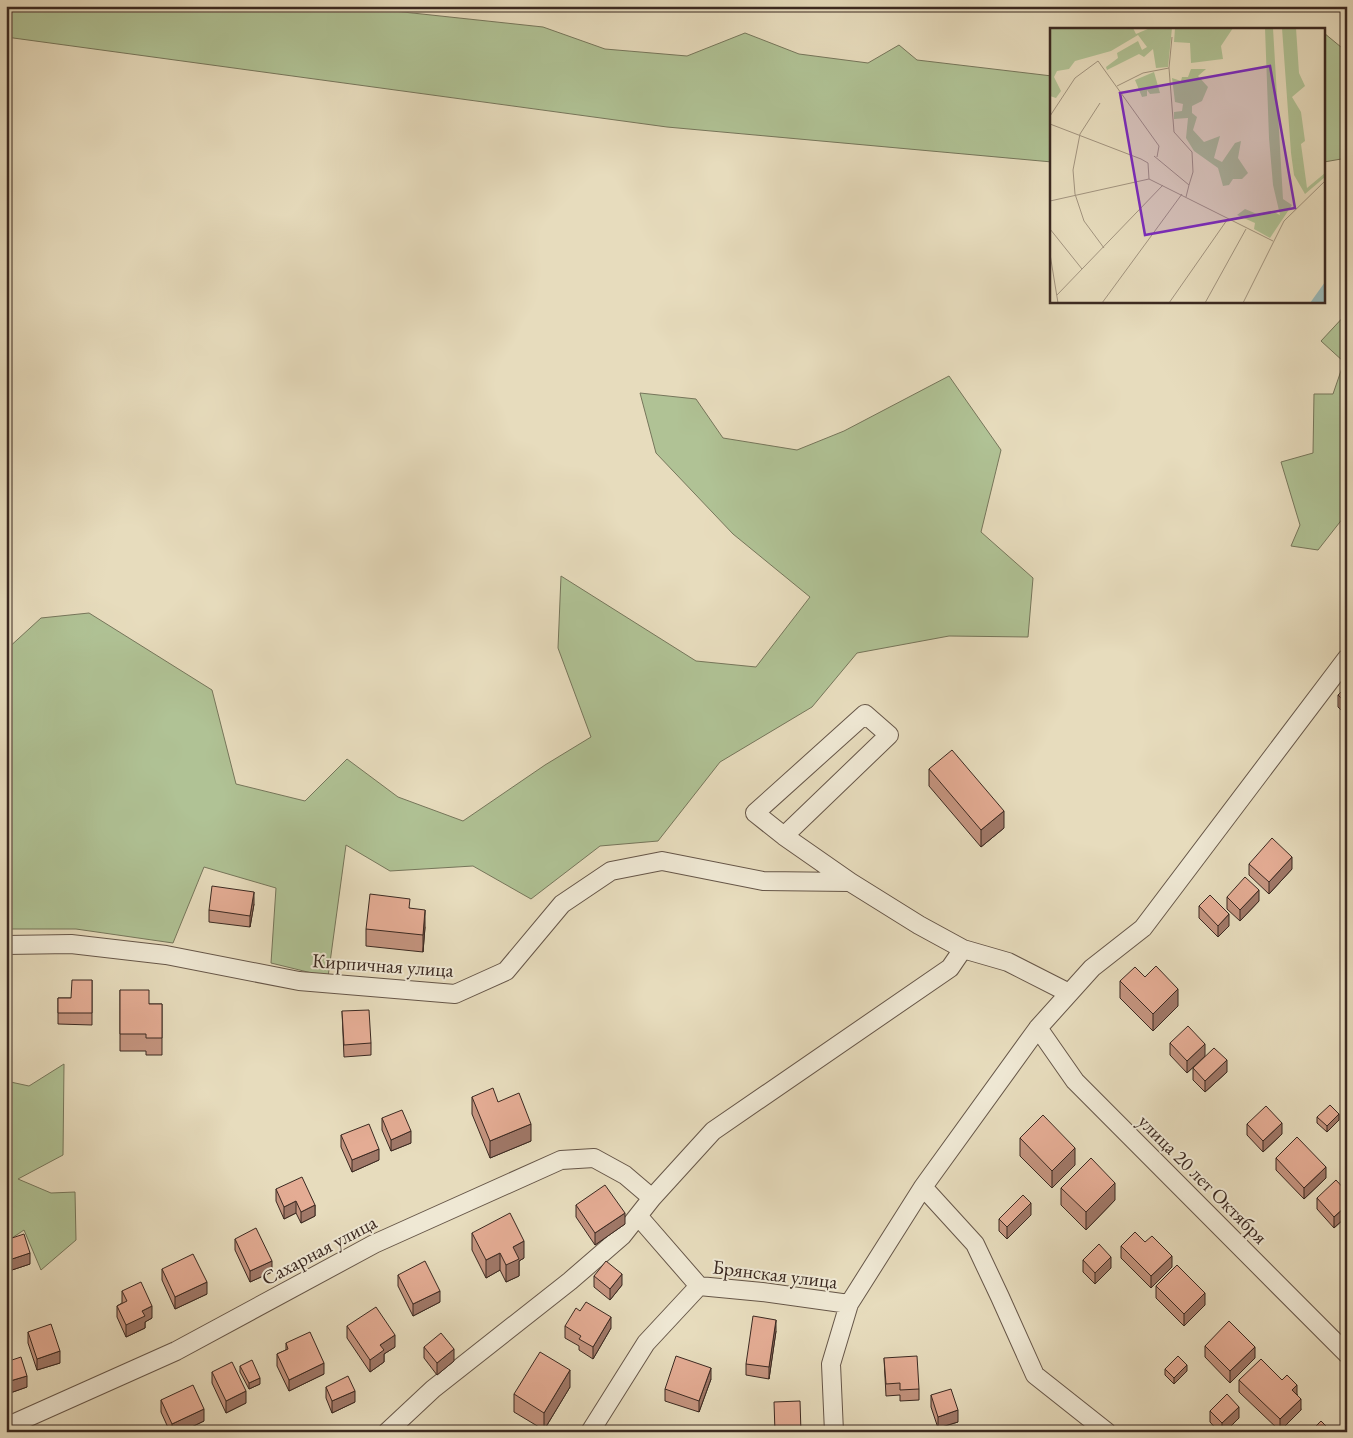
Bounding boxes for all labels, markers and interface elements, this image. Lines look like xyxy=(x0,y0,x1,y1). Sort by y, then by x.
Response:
inset map xyxy=(1050,28,1326,302)
street label: Кирпичная улица xyxy=(311,947,455,983)
street label: улица 20 лет Октября xyxy=(1132,1108,1274,1250)
street label: Сахарная улица xyxy=(257,1209,381,1291)
street label: Брянская улица xyxy=(711,1253,839,1295)

